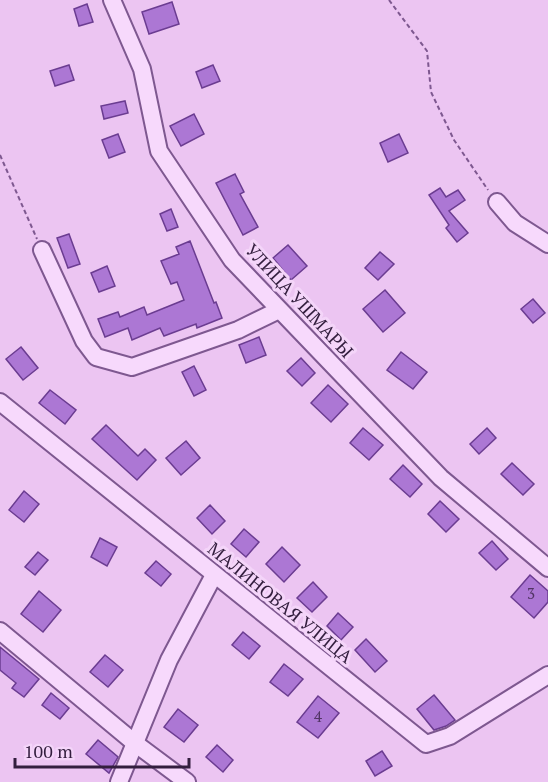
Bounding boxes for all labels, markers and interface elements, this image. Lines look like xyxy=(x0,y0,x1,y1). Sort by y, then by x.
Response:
street label: УЛИЦА УШМАРЫ xyxy=(241,238,359,363)
street label: МАЛИНОВАЯ УЛИЦА xyxy=(203,536,359,669)
house number: 3 xyxy=(527,583,535,603)
house number: 4 xyxy=(314,706,322,726)
scale bar xyxy=(15,731,189,769)
text: 100 m xyxy=(24,739,73,763)

